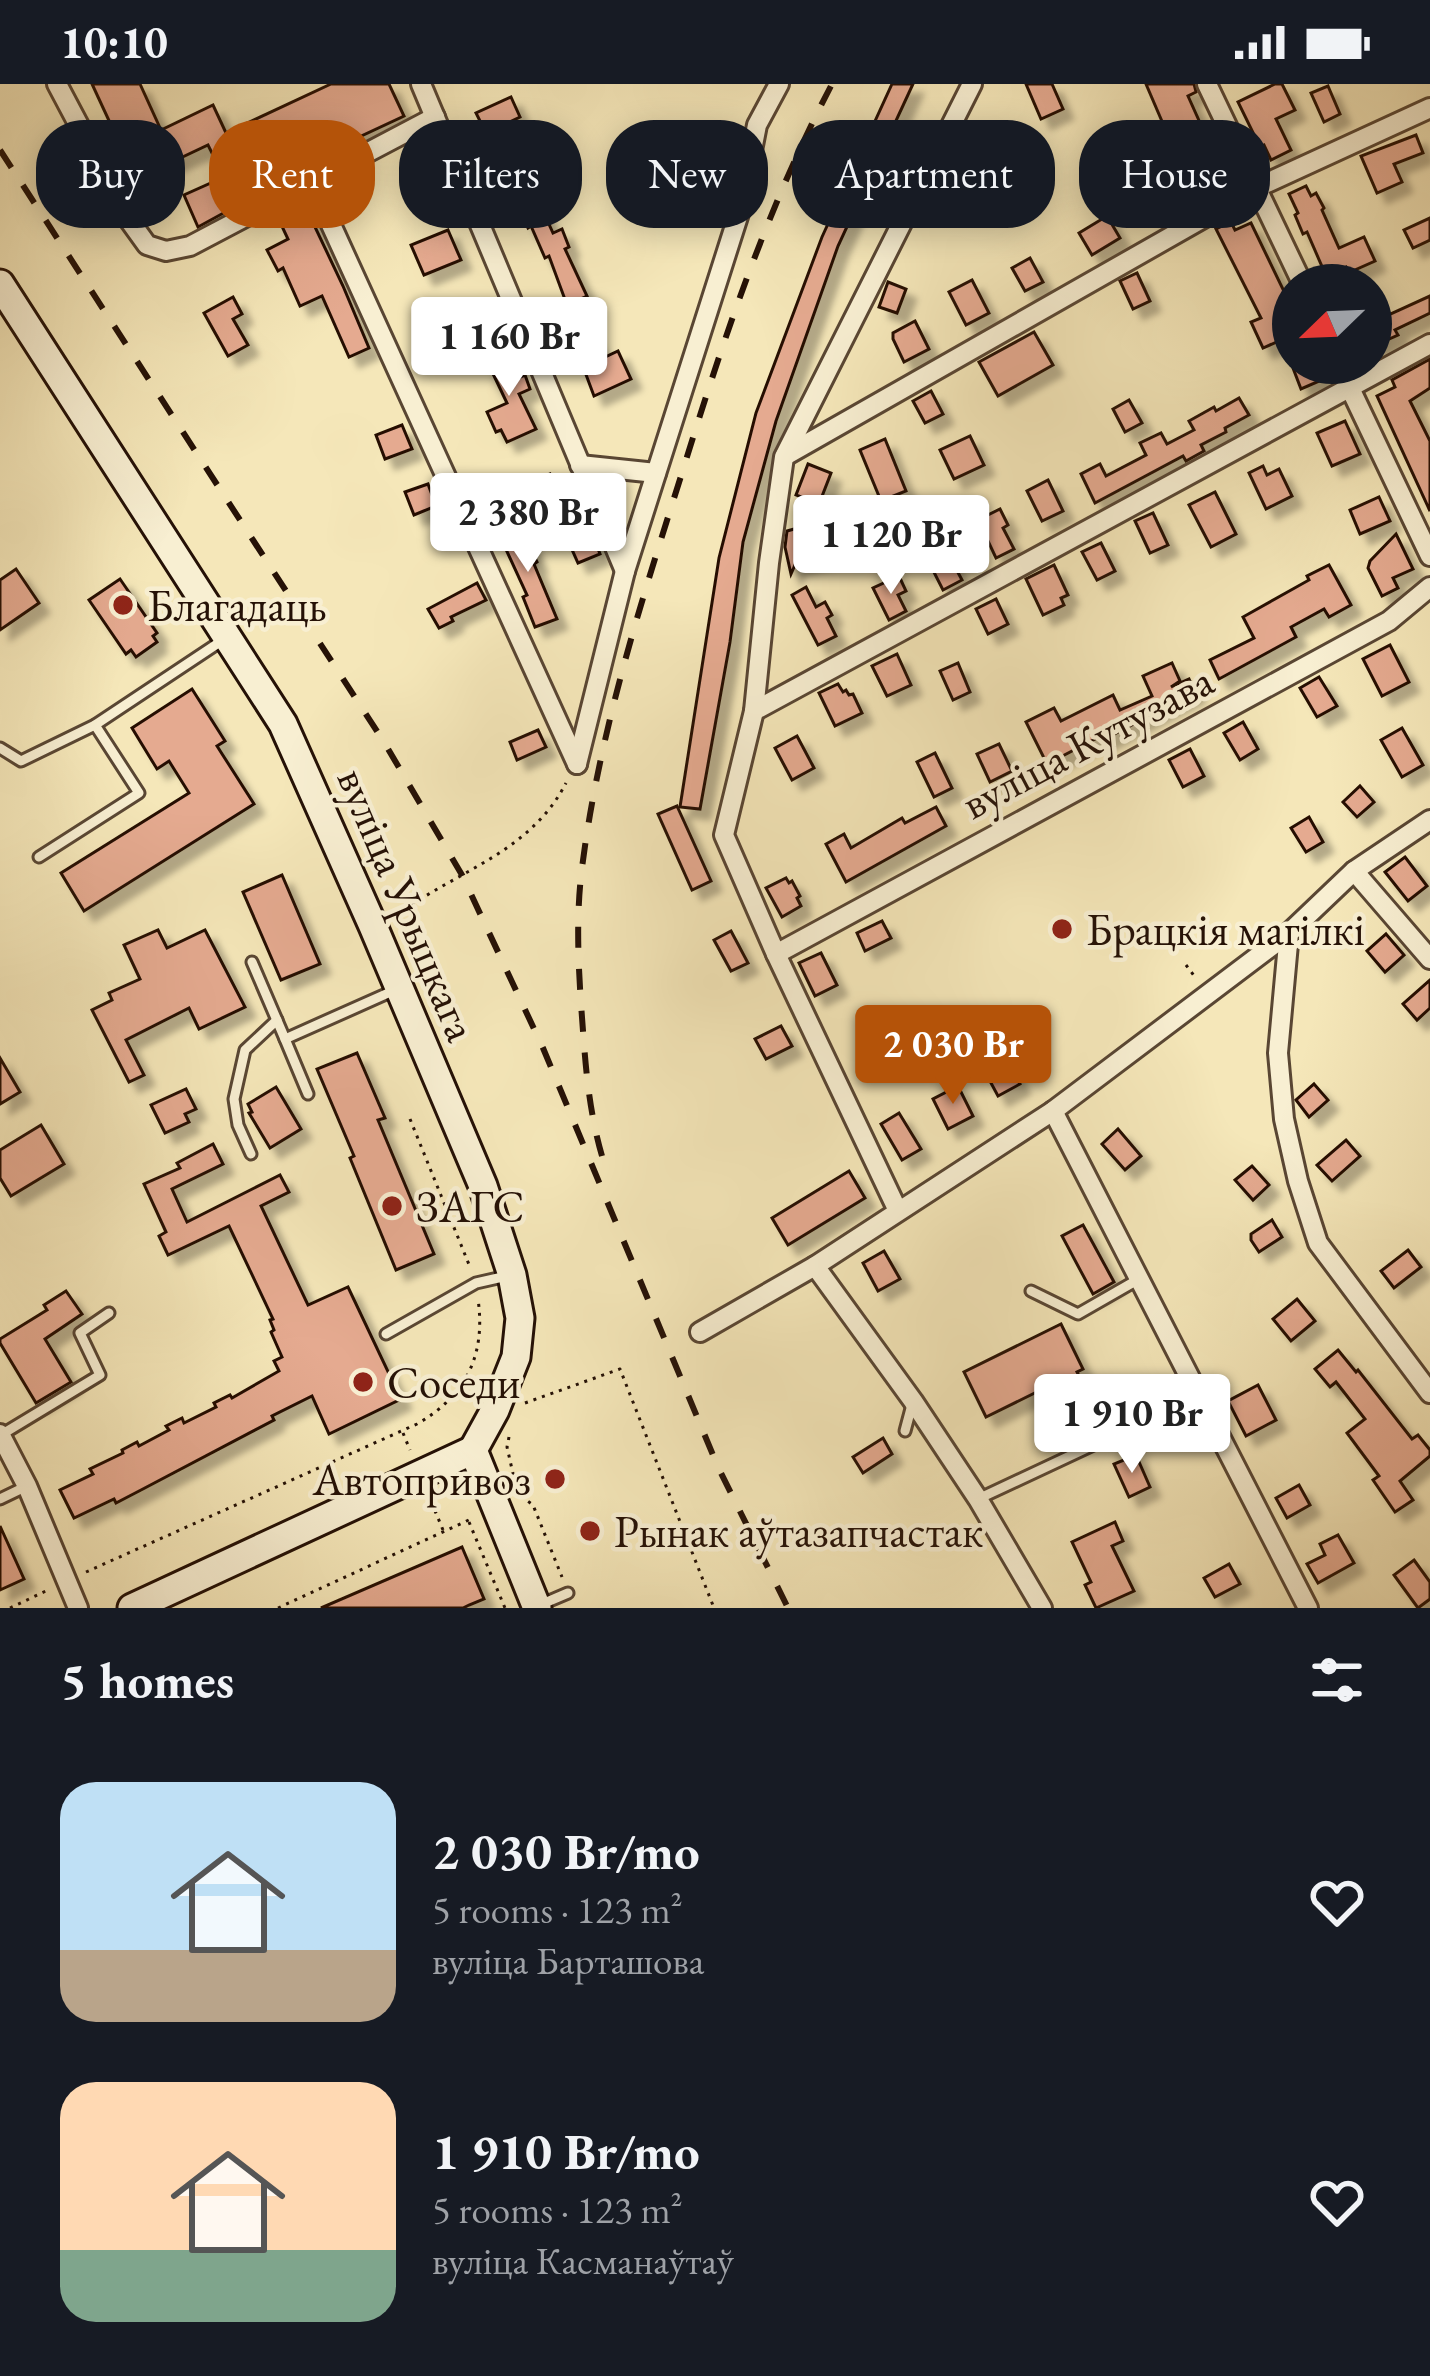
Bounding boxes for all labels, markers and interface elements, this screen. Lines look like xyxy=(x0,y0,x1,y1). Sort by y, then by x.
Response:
text: 10:10 xyxy=(60,13,168,71)
chip: Buy xyxy=(36,120,185,228)
chip: Rent xyxy=(209,120,375,228)
chip: Filters xyxy=(399,120,582,228)
chip: New xyxy=(606,120,768,228)
chip: Apartment xyxy=(792,120,1055,228)
chip: House xyxy=(1079,120,1270,228)
north arrow xyxy=(1272,264,1392,384)
map controls xyxy=(1272,264,1392,384)
pin: 1 160 Br xyxy=(385,297,633,399)
text: 1 160 Br xyxy=(438,310,580,361)
pin: 2 380 Br xyxy=(404,473,652,575)
text: 2 380 Br xyxy=(457,486,599,537)
pin: 1 120 Br xyxy=(767,495,1015,597)
text: 1 120 Br xyxy=(820,508,962,559)
place label: Благадаць xyxy=(147,576,327,634)
marker: Благадаць xyxy=(110,592,136,618)
street label: вуліца Кутузава xyxy=(951,650,1223,832)
street label: вуліца Урыцкага xyxy=(324,759,492,1049)
place label: Брацкія магілкі xyxy=(1086,900,1365,958)
marker: Брацкія магілкі xyxy=(1049,916,1075,942)
pin: 2 030 Br xyxy=(829,1005,1077,1107)
text: 2 030 Br xyxy=(882,1018,1024,1069)
place label: ЗАГС xyxy=(416,1177,524,1235)
marker: ЗАГС xyxy=(379,1193,405,1219)
place label: Соседи xyxy=(387,1353,520,1411)
marker: Соседи xyxy=(350,1369,376,1395)
pin: 1 910 Br xyxy=(1008,1374,1256,1476)
text: 1 910 Br xyxy=(1061,1387,1203,1438)
place label: Автопривоз xyxy=(311,1450,531,1508)
marker: Автопривоз xyxy=(542,1466,568,1492)
place label: Рынак аўтазапчастак xyxy=(614,1502,984,1560)
marker: Рынак аўтазапчастак xyxy=(577,1518,603,1544)
text: 5 homes xyxy=(60,1647,234,1713)
icon: filters xyxy=(1304,1647,1370,1713)
text: 2 030 Br/mo xyxy=(432,1818,700,1884)
icon: home xyxy=(156,1830,300,1974)
icon: heart xyxy=(1304,1869,1370,1935)
text: 5 rooms · 123 m² xyxy=(432,1884,683,1935)
text: вуліца Барташова xyxy=(432,1935,704,1986)
text: 1 910 Br/mo xyxy=(432,2118,700,2184)
icon: home xyxy=(156,2130,300,2274)
icon: heart xyxy=(1304,2169,1370,2235)
text: 5 rooms · 123 m² xyxy=(432,2184,683,2235)
text: вуліца Касманаўтаў xyxy=(432,2235,734,2286)

